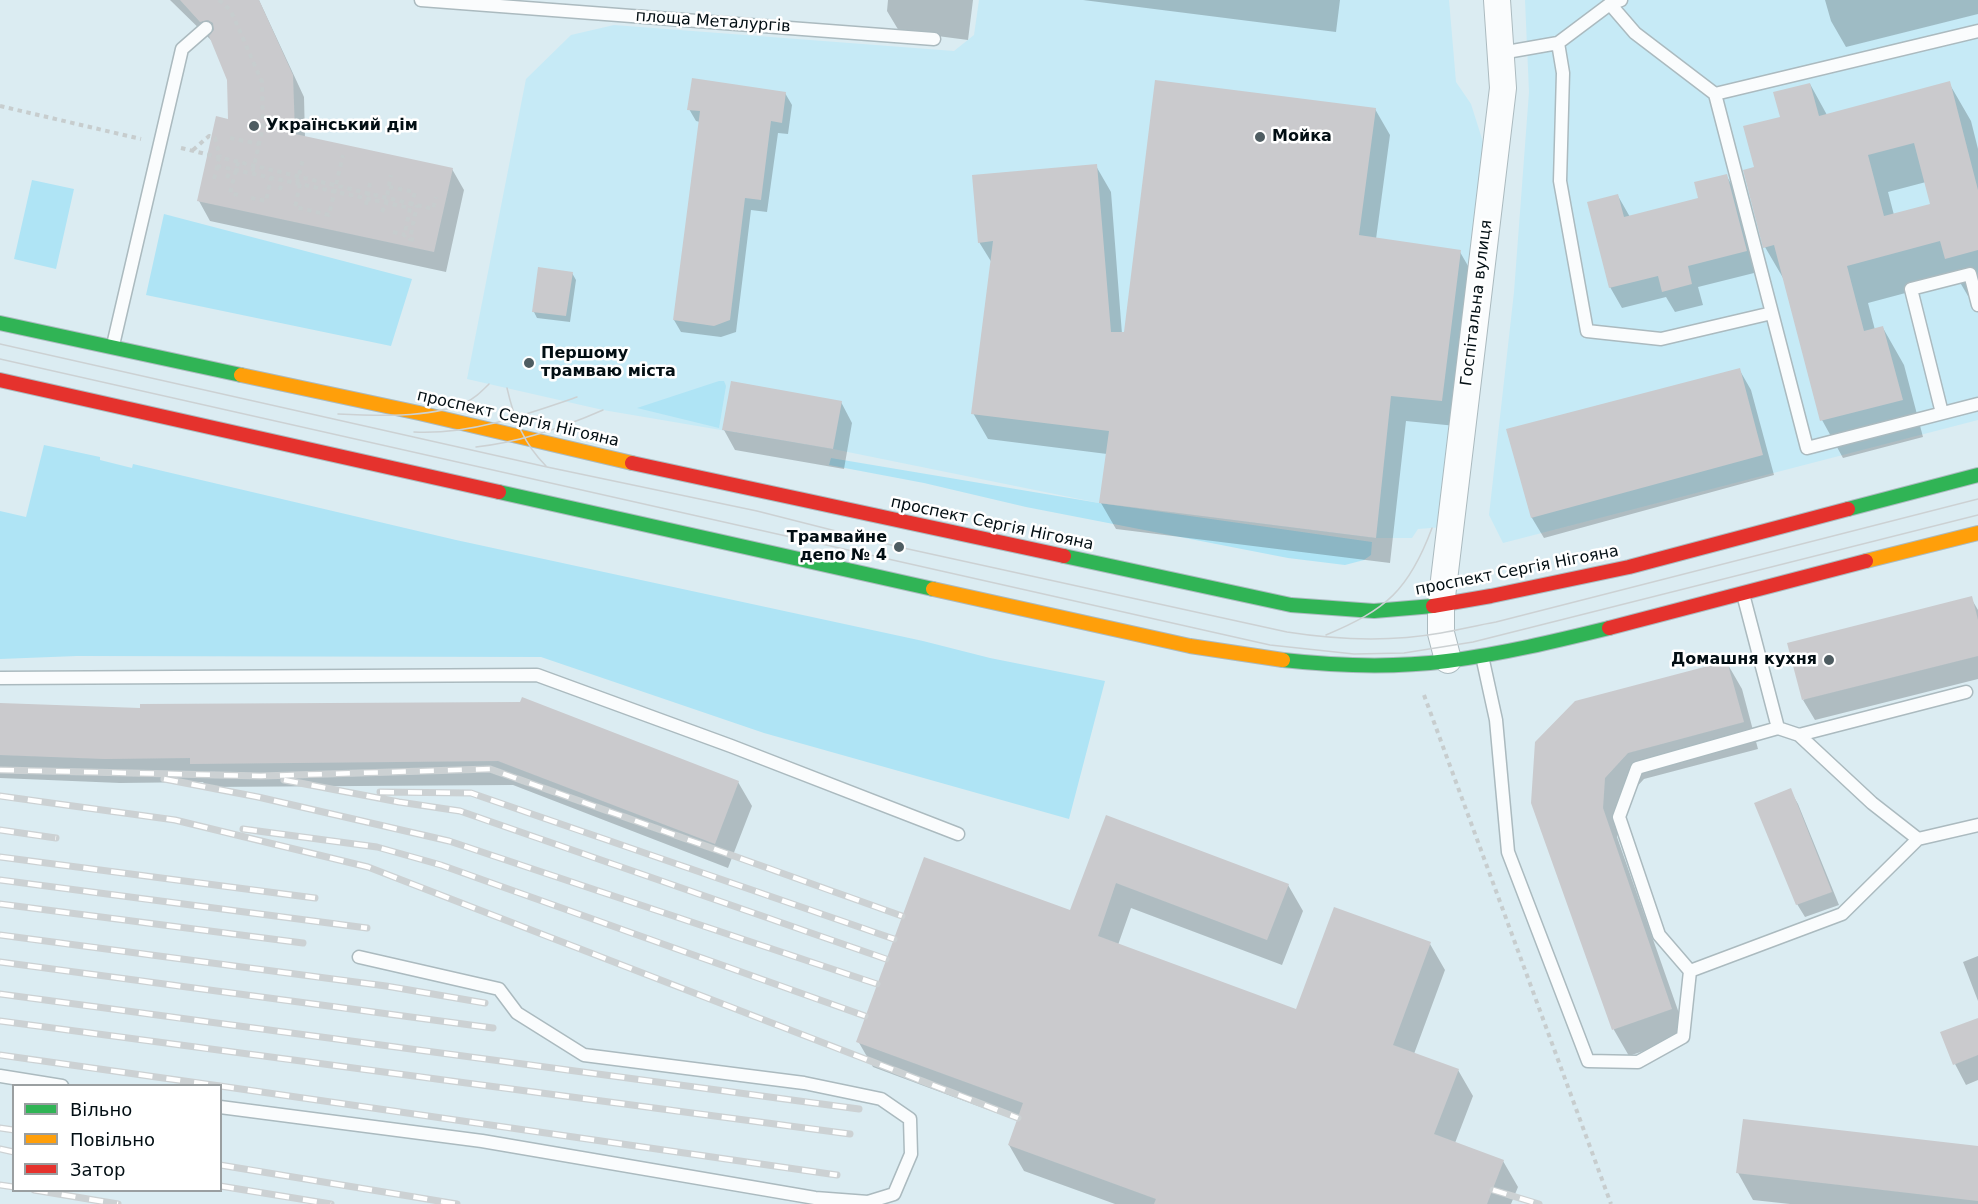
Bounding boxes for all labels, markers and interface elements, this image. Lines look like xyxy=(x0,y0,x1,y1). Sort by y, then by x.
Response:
street label: площа Металургів xyxy=(635,7,791,37)
place label: Український дім xyxy=(266,116,418,136)
marker: Український дім xyxy=(247,119,261,133)
place label: Мойка xyxy=(1272,127,1332,147)
marker: Мойка xyxy=(1253,130,1267,144)
street label: Госпітальна вулиця xyxy=(1457,219,1497,387)
place label: Першому трамваю міста xyxy=(541,344,676,382)
marker: Першому трамваю міста xyxy=(522,356,536,370)
street label: проспект Сергія Нігояна xyxy=(415,386,621,452)
street label: проспект Сергія Нігояна xyxy=(889,493,1095,555)
place label: Трамвайне депо № 4 xyxy=(787,528,887,566)
marker: Трамвайне депо № 4 xyxy=(892,540,906,554)
street label: проспект Сергія Нігояна xyxy=(1414,542,1620,600)
place label: Домашня кухня xyxy=(1671,650,1817,670)
marker: Домашня кухня xyxy=(1822,653,1836,667)
legend xyxy=(12,1084,222,1192)
text: Вільно xyxy=(70,1099,132,1120)
text: Повільно xyxy=(70,1129,155,1150)
text: Затор xyxy=(70,1159,126,1180)

